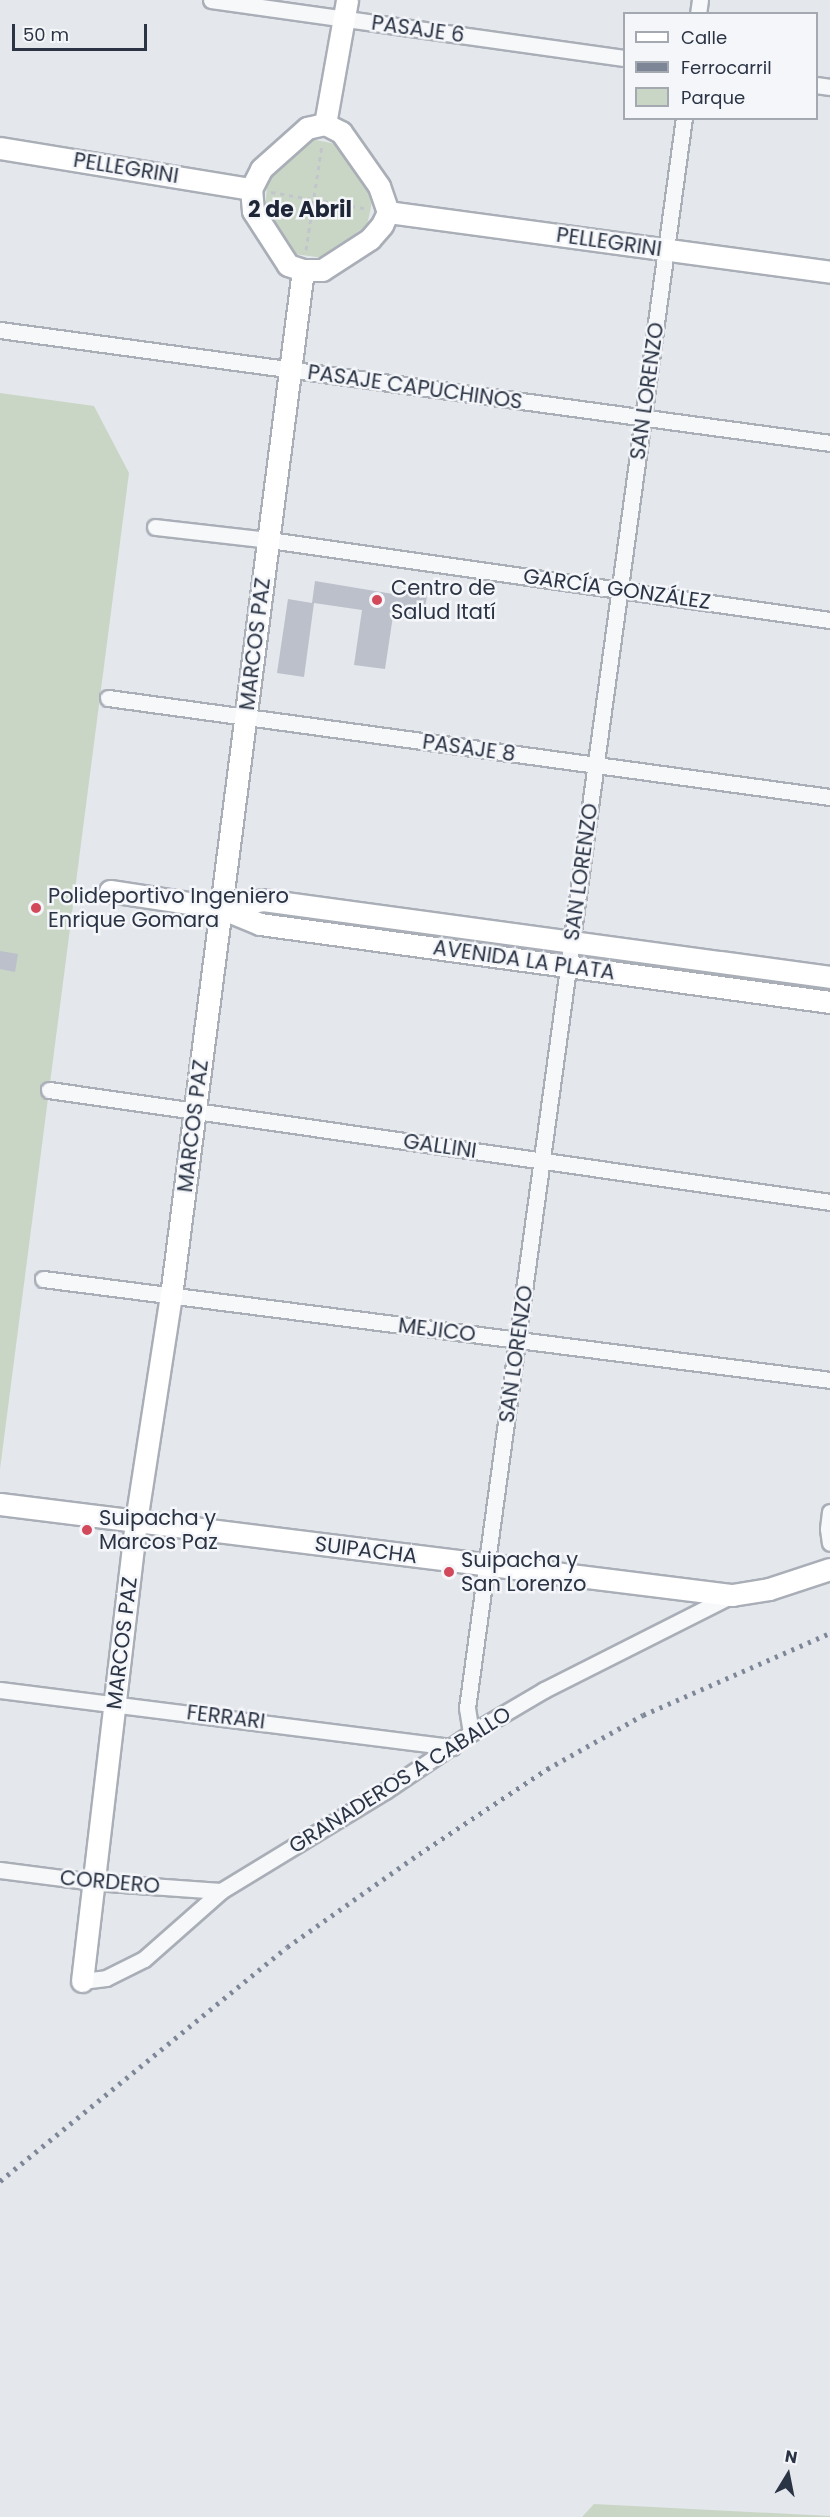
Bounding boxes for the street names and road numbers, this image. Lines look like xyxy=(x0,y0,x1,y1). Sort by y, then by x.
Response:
street label: PASAJE 6 xyxy=(370,10,466,48)
street label: PELLEGRINI xyxy=(72,147,180,189)
street label: PELLEGRINI xyxy=(555,222,663,262)
street label: SAN LORENZO xyxy=(625,321,669,461)
street label: PASAJE CAPUCHINOS xyxy=(306,359,524,415)
street label: GARCÍA GONZÁLEZ xyxy=(522,563,712,615)
street label: MARCOS PAZ xyxy=(234,576,276,712)
street label: PASAJE 8 xyxy=(421,729,517,767)
street label: SAN LORENZO xyxy=(559,802,603,942)
street label: AVENIDA LA PLATA xyxy=(431,935,617,985)
street label: MARCOS PAZ xyxy=(172,1058,214,1194)
street label: GALLINI xyxy=(402,1128,478,1164)
street label: SAN LORENZO xyxy=(494,1284,538,1424)
street label: MEJICO xyxy=(397,1313,477,1347)
street label: SUIPACHA xyxy=(313,1531,419,1569)
street label: MARCOS PAZ xyxy=(101,1575,143,1711)
street label: FERRARI xyxy=(185,1700,267,1734)
street label: GRANADEROS A CABALLO xyxy=(284,1701,516,1859)
street label: CORDERO xyxy=(59,1865,161,1899)

